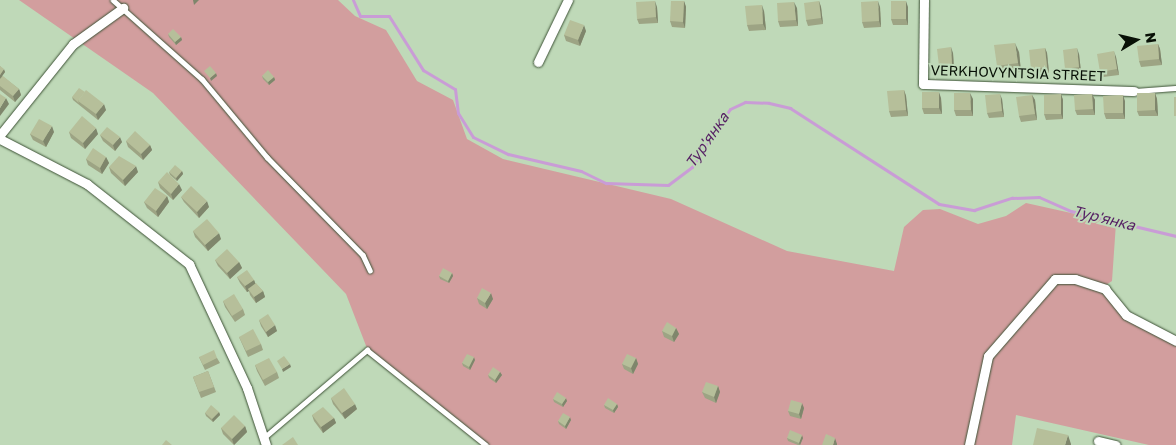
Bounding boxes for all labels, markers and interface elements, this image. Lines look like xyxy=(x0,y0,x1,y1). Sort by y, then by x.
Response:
north arrow xyxy=(1111,15,1161,65)
text: N xyxy=(1142,31,1161,44)
street label: VERKHOVYNTSIA STREET xyxy=(930,62,1106,84)
water label: Тур'янка xyxy=(681,109,733,171)
water label: Тур'янка xyxy=(1071,202,1137,234)

